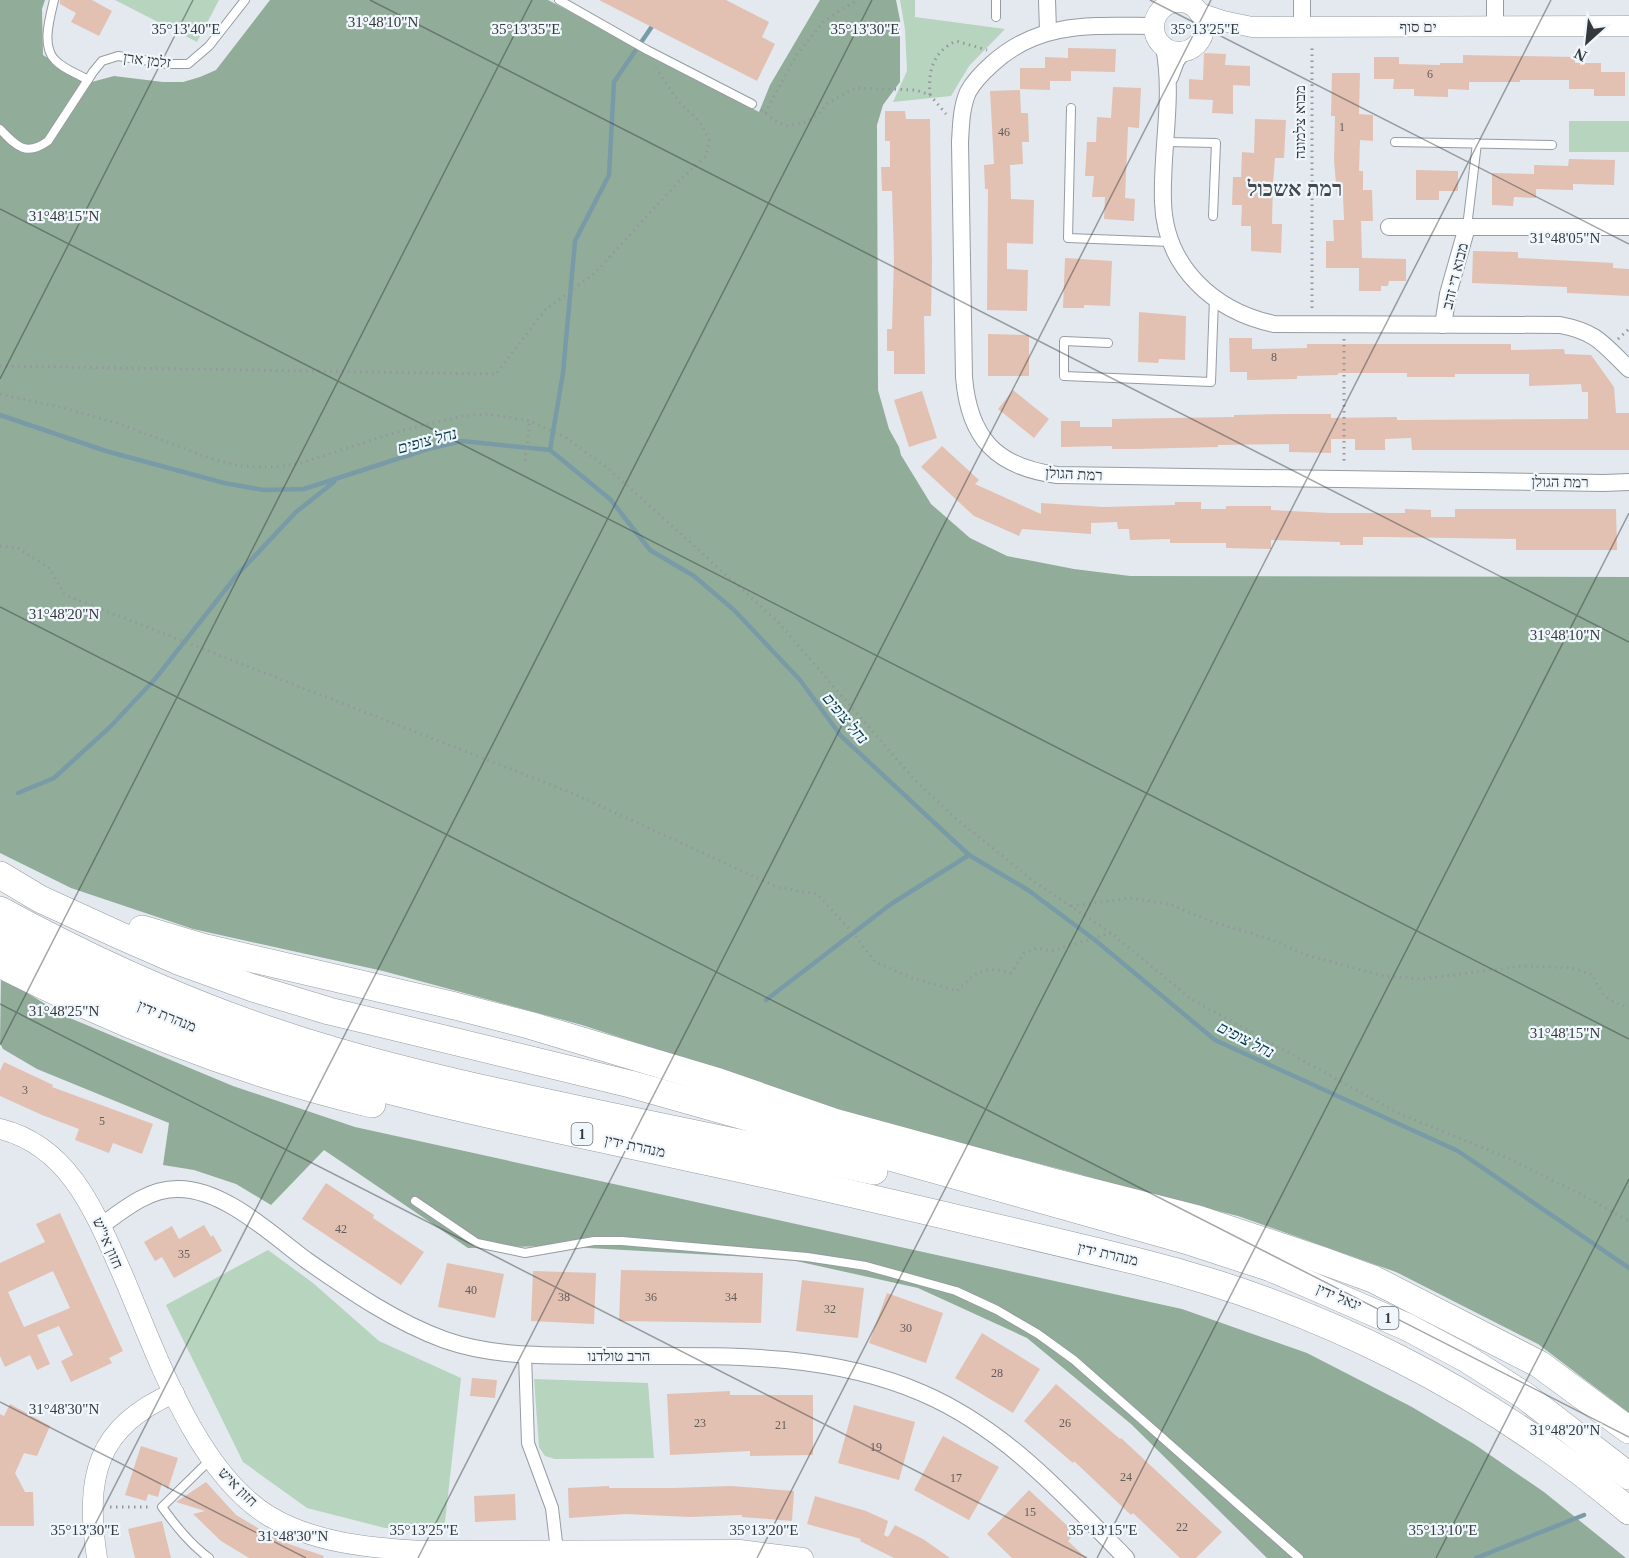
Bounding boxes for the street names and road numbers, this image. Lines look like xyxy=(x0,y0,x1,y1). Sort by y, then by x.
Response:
street label: ים סוף xyxy=(1399,19,1437,35)
street label: זלמן ארן xyxy=(122,49,172,71)
street label: מבוא צלמונה xyxy=(1292,85,1308,159)
street label: מבוא די זהב xyxy=(1439,241,1471,311)
street label: רמת הגולן xyxy=(1045,465,1103,483)
street label: רמת הגולן xyxy=(1531,474,1589,490)
street label: מנהרת ידין xyxy=(135,997,199,1035)
road number: 1 xyxy=(572,1123,592,1145)
street label: מנהרת ידין xyxy=(603,1132,667,1160)
street label: חזון אי"ש xyxy=(90,1215,126,1271)
street label: מנהרת ידין xyxy=(1076,1239,1140,1269)
street label: יגאל ידין xyxy=(1314,1280,1364,1314)
road number: 1 xyxy=(1378,1307,1398,1329)
street label: הרב טולדנו xyxy=(588,1348,650,1364)
street label: חזון איש xyxy=(215,1464,261,1510)

